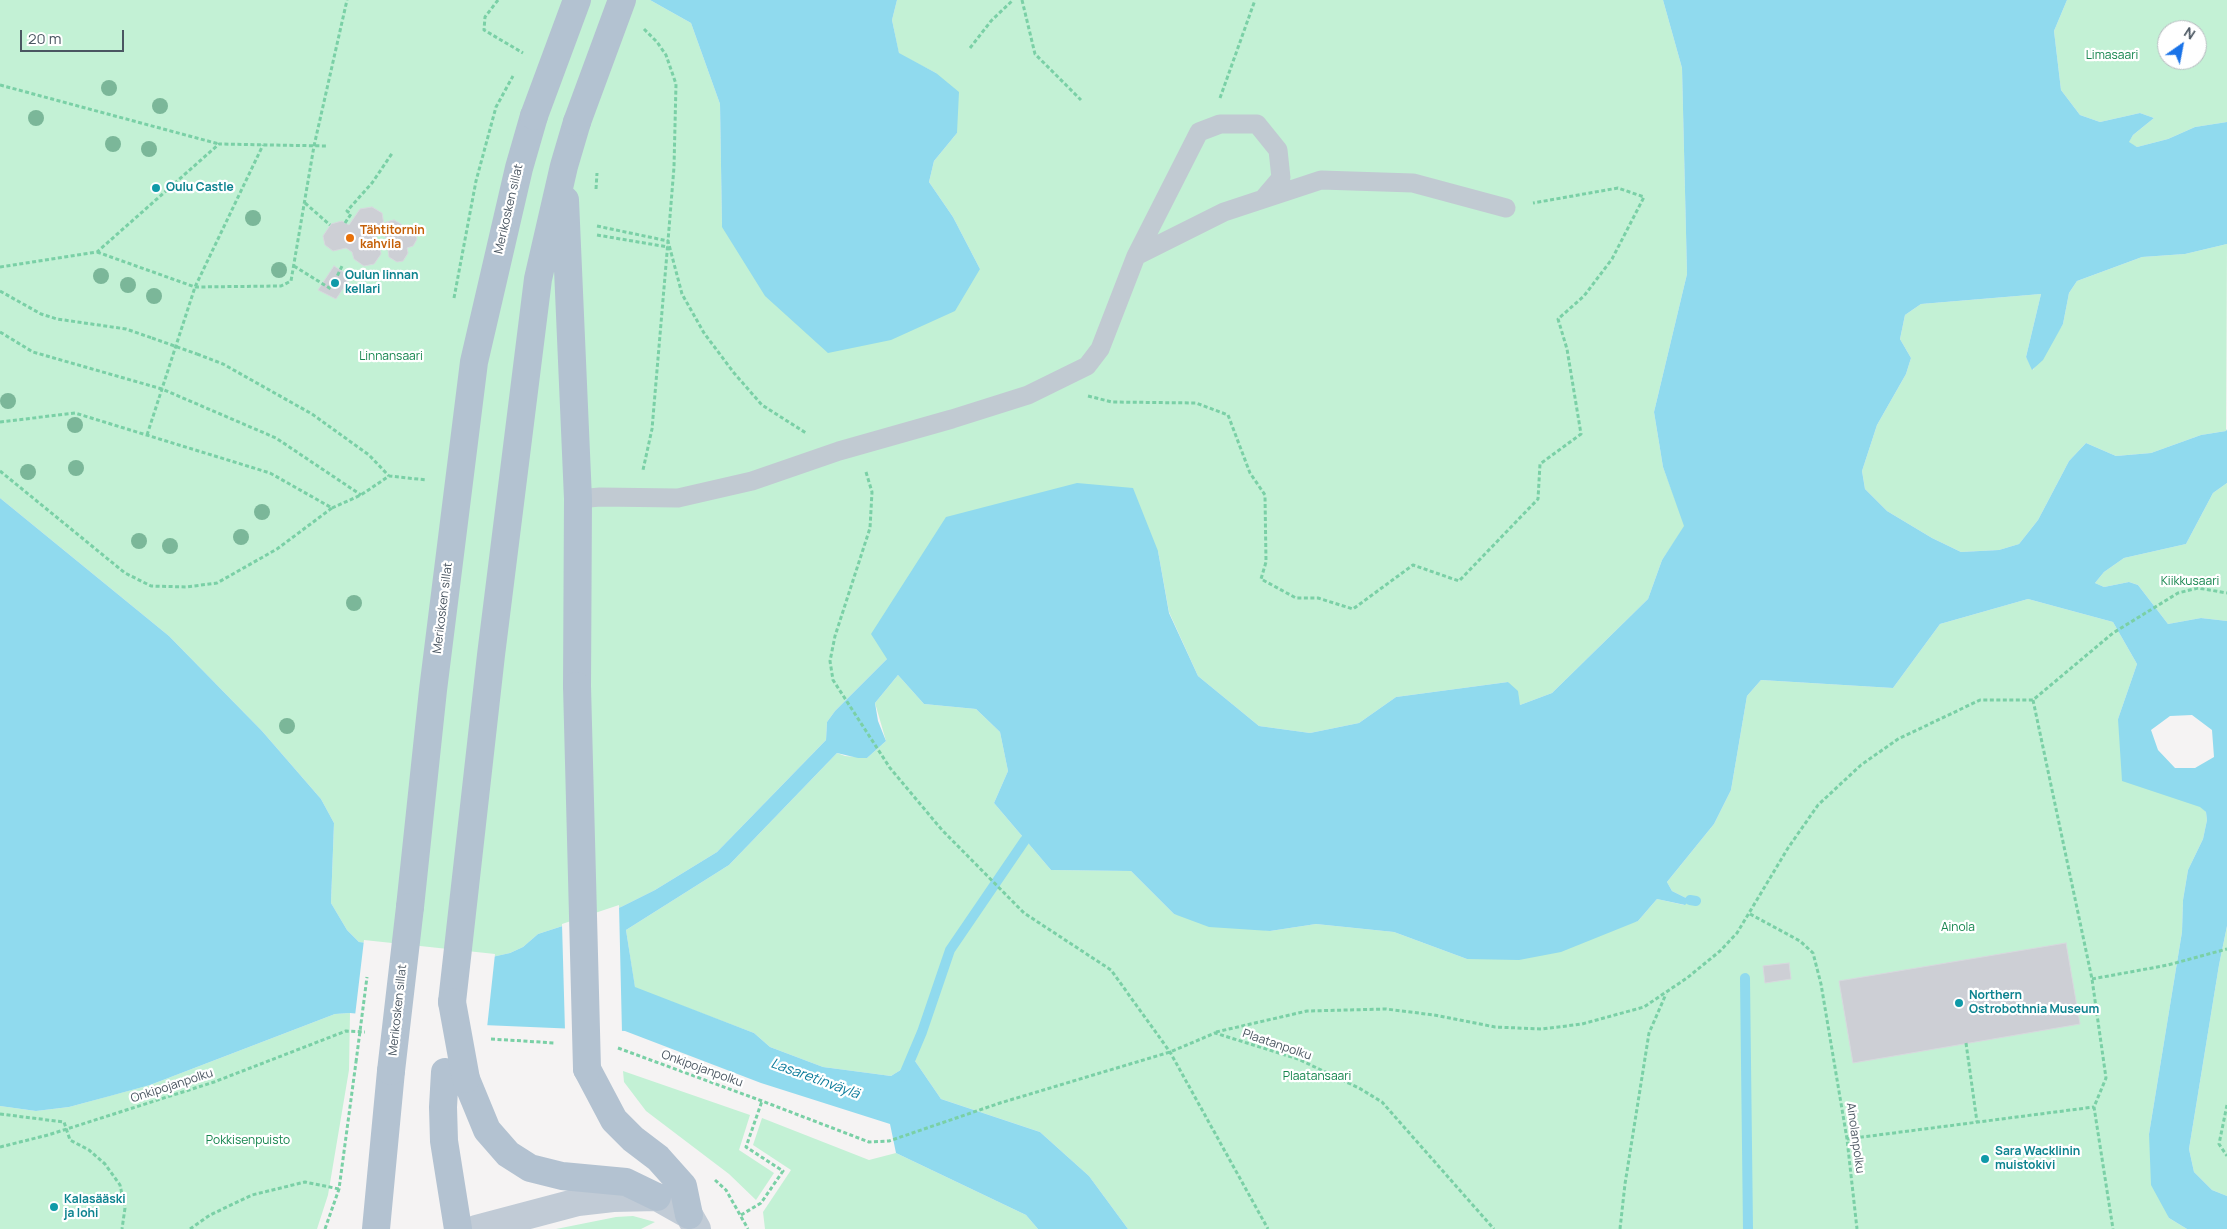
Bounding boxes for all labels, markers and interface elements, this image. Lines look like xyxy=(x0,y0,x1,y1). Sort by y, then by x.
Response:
scale bar xyxy=(22,20,126,52)
north arrow xyxy=(2157,20,2207,70)
text: N xyxy=(2181,22,2199,44)
text: 20 m xyxy=(28,28,61,49)
park label: Limasaari xyxy=(2086,49,2138,63)
street label: Merikosken sillat xyxy=(492,163,526,255)
place label: Oulu Castle xyxy=(166,181,234,195)
marker: Oulu Castle xyxy=(150,182,162,194)
place label: Tähtitornin kahvila xyxy=(360,224,425,252)
marker: Tähtitornin kahvila xyxy=(344,232,356,244)
place label: Oulun linnan kellari xyxy=(345,269,418,297)
marker: Oulun linnan kellari xyxy=(329,277,341,289)
park label: Linnansaari xyxy=(359,350,423,364)
street label: Merikosken sillat xyxy=(430,562,456,654)
park label: Kiikkusaari xyxy=(2161,575,2219,589)
park label: Ainola xyxy=(1941,921,1975,935)
street label: Merikosken sillat xyxy=(386,964,410,1056)
place label: Northern Ostrobothnia Museum xyxy=(1969,989,2099,1017)
marker: Northern Ostrobothnia Museum xyxy=(1953,997,1965,1009)
street label: Plaatanpolku xyxy=(1241,1026,1313,1064)
street label: Onkipojanpolku xyxy=(659,1048,745,1090)
water label: Lasaretinväylä xyxy=(769,1055,861,1103)
street label: Onkipojanpolku xyxy=(129,1066,215,1106)
park label: Plaatansaari xyxy=(1283,1070,1351,1084)
street label: Ainolanpolku xyxy=(1843,1102,1867,1174)
park label: Pokkisenpuisto xyxy=(206,1134,290,1148)
place label: Sara Wacklinin muistokivi xyxy=(1995,1145,2080,1173)
marker: Sara Wacklinin muistokivi xyxy=(1979,1153,1991,1165)
place label: Kalasääski ja lohi xyxy=(64,1193,126,1221)
marker: Kalasääski ja lohi xyxy=(48,1201,60,1213)

